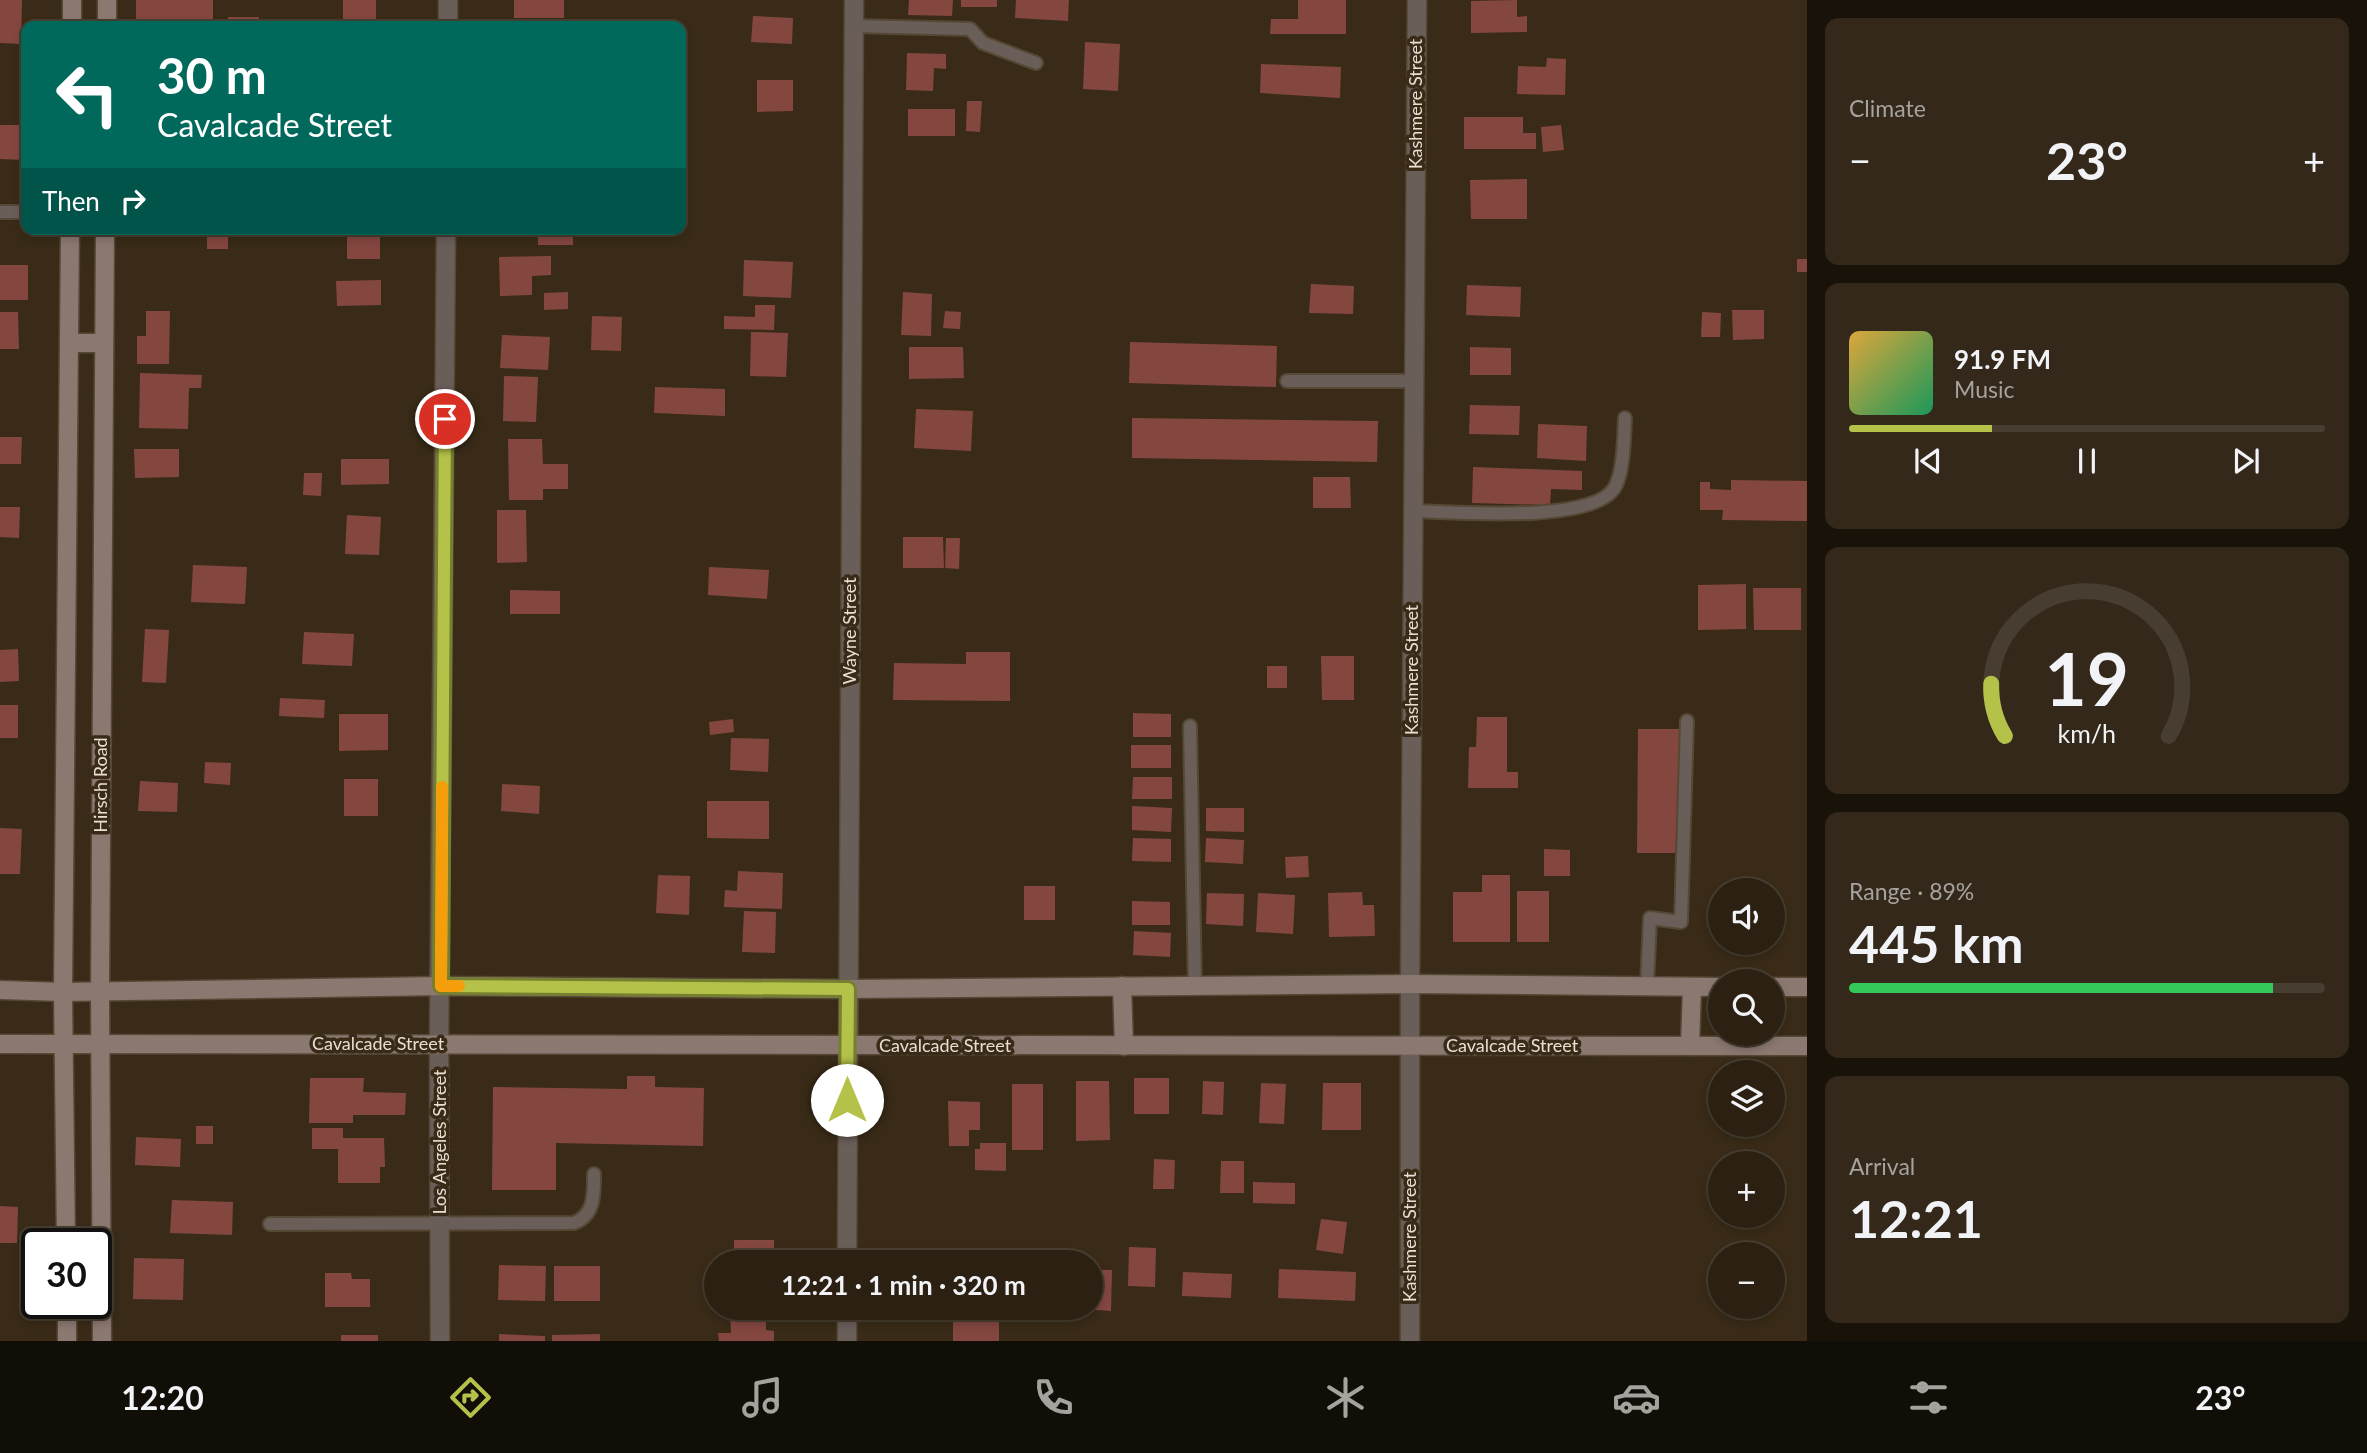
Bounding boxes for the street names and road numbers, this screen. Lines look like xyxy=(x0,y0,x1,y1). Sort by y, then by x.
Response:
street label: Kashmere Street xyxy=(1404,38,1426,169)
street label: Wayne Street xyxy=(838,577,860,685)
street label: Kashmere Street xyxy=(1400,604,1422,735)
street label: Hirsch Road xyxy=(89,737,111,833)
street label: Cavalcade Street xyxy=(312,1032,445,1054)
street label: Cavalcade Street xyxy=(879,1034,1012,1056)
street label: Cavalcade Street xyxy=(1446,1034,1579,1056)
street label: Los Angeles Street xyxy=(428,1069,450,1215)
street label: Kashmere Street xyxy=(1398,1171,1420,1302)

